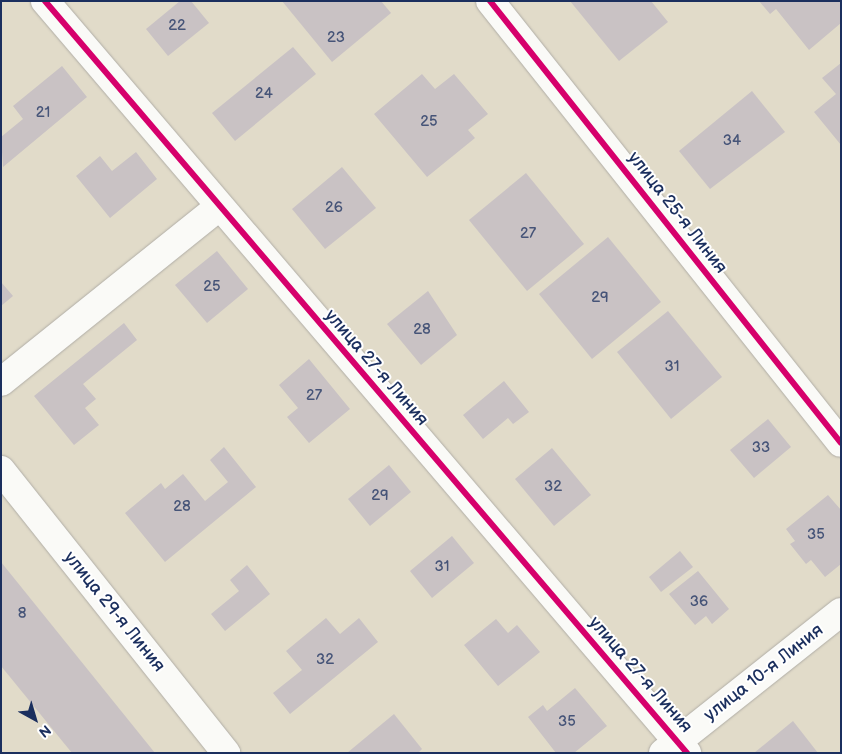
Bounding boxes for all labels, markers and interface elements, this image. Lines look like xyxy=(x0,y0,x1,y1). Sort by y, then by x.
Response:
house number: 22 xyxy=(168,17,186,35)
house number: 23 xyxy=(327,29,345,47)
house number: 24 xyxy=(255,85,273,103)
house number: 21 xyxy=(36,104,50,122)
house number: 25 xyxy=(420,113,438,131)
house number: 34 xyxy=(723,132,741,150)
street label: улица 25-я Линия xyxy=(623,148,731,278)
house number: 26 xyxy=(325,199,343,217)
house number: 27 xyxy=(520,225,536,243)
house number: 25 xyxy=(203,278,221,296)
house number: 29 xyxy=(591,289,609,307)
street label: улица 27-я Линия xyxy=(320,305,432,431)
house number: 28 xyxy=(413,321,431,339)
house number: 31 xyxy=(664,358,680,376)
house number: 27 xyxy=(306,387,322,405)
house number: 33 xyxy=(752,439,770,457)
house number: 32 xyxy=(544,478,562,496)
house number: 29 xyxy=(371,487,389,505)
house number: 28 xyxy=(173,498,191,516)
house number: 35 xyxy=(807,526,825,544)
street label: улица 29-я Линия xyxy=(59,547,169,677)
house number: 31 xyxy=(434,558,450,576)
house number: 36 xyxy=(690,593,708,611)
house number: 8 xyxy=(18,605,26,623)
street label: улица 27-я Линия xyxy=(584,612,696,738)
street label: улица 10-я Линия xyxy=(700,620,828,726)
house number: 32 xyxy=(316,651,334,669)
north arrow xyxy=(10,694,60,744)
house number: 35 xyxy=(558,713,576,731)
text: N xyxy=(35,721,54,741)

